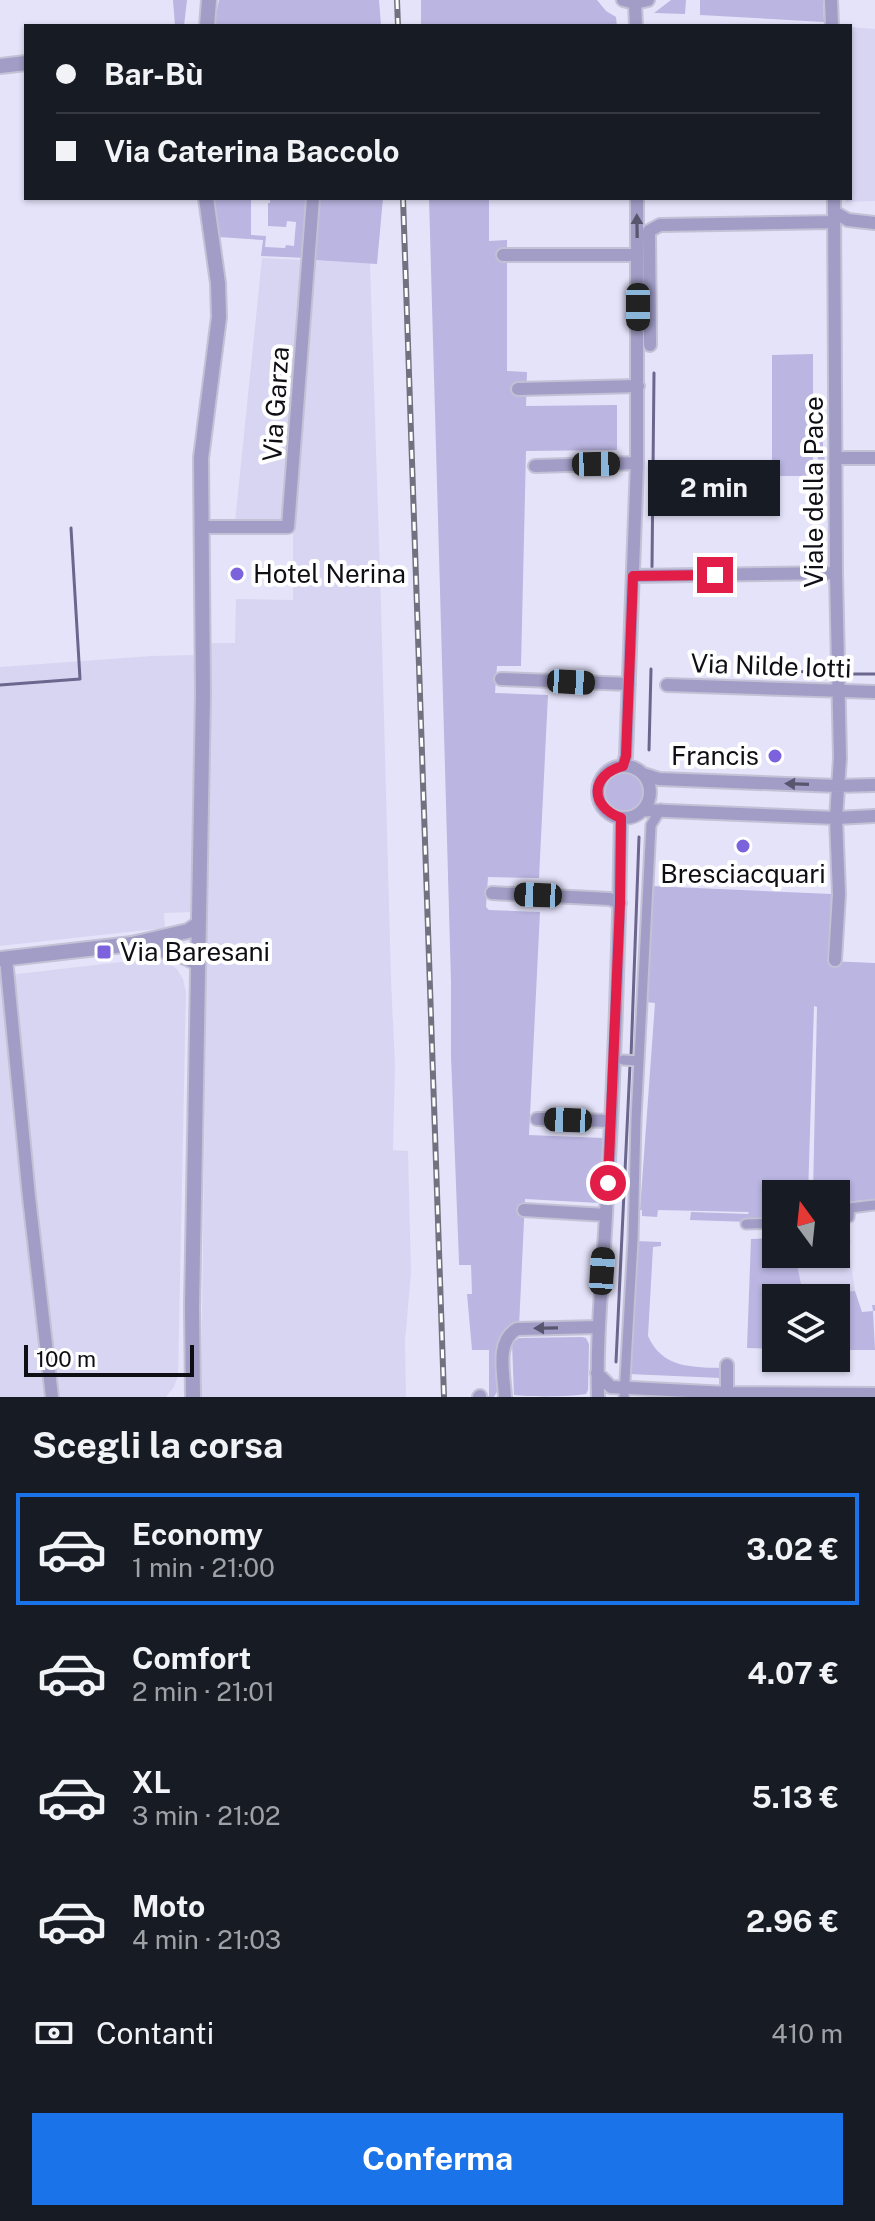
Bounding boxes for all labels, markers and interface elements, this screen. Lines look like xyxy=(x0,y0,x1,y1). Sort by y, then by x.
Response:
text: Bar-Bù xyxy=(104,56,203,92)
text: Via Caterina Baccolo xyxy=(104,133,399,169)
one-way arrow xyxy=(631,213,643,238)
car xyxy=(626,283,650,331)
street label: Via Garza xyxy=(256,345,295,463)
street label: Viale della Pace xyxy=(798,396,829,588)
car xyxy=(572,452,620,476)
callout: 2 min xyxy=(649,459,781,515)
text: 2 min xyxy=(680,472,748,503)
route end xyxy=(697,557,733,593)
place label: Hotel Nerina xyxy=(253,558,406,589)
marker: Hotel Nerina xyxy=(228,565,246,583)
street label: Via Nilde Iotti xyxy=(690,647,852,684)
car xyxy=(546,669,596,695)
place label: Francis xyxy=(671,740,759,771)
marker: Francis xyxy=(766,747,784,765)
one-way arrow xyxy=(784,778,809,791)
marker: Bresciacquari xyxy=(734,837,752,855)
place label: Bresciacquari xyxy=(660,858,826,889)
car xyxy=(514,882,562,908)
place label: Via Baresani xyxy=(120,936,270,967)
marker: Via Baresani xyxy=(95,943,113,961)
car xyxy=(544,1107,592,1133)
route start xyxy=(590,1165,626,1201)
north arrow xyxy=(762,1180,850,1268)
map controls xyxy=(762,1180,850,1372)
car xyxy=(588,1246,616,1296)
button: layers xyxy=(762,1284,850,1372)
one-way arrow xyxy=(533,1322,558,1335)
scale bar xyxy=(24,1341,194,1377)
text: 100 m xyxy=(36,1346,96,1372)
text: Scegli la corsa xyxy=(32,1424,283,1466)
icon: car xyxy=(36,1513,108,1585)
text: Economy xyxy=(132,1516,263,1552)
text: 3.02 € xyxy=(746,1531,839,1567)
text: 1 min · 21:00 xyxy=(132,1552,275,1583)
icon: car xyxy=(36,1637,108,1709)
text: Comfort xyxy=(132,1640,251,1676)
text: 4.07 € xyxy=(747,1655,839,1691)
text: 2 min · 21:01 xyxy=(132,1676,275,1707)
icon: car xyxy=(36,1761,108,1833)
text: XL xyxy=(132,1764,171,1800)
text: 5.13 € xyxy=(752,1779,839,1815)
text: 3 min · 21:02 xyxy=(132,1800,281,1831)
icon: car xyxy=(36,1885,108,1957)
text: Moto xyxy=(132,1888,205,1924)
text: 2.96 € xyxy=(746,1903,839,1939)
text: 4 min · 21:03 xyxy=(132,1924,281,1955)
icon: cash xyxy=(32,2011,76,2055)
text: Contanti xyxy=(96,2015,214,2051)
text: 410 m xyxy=(771,2018,843,2049)
button: Conferma xyxy=(32,2113,843,2205)

